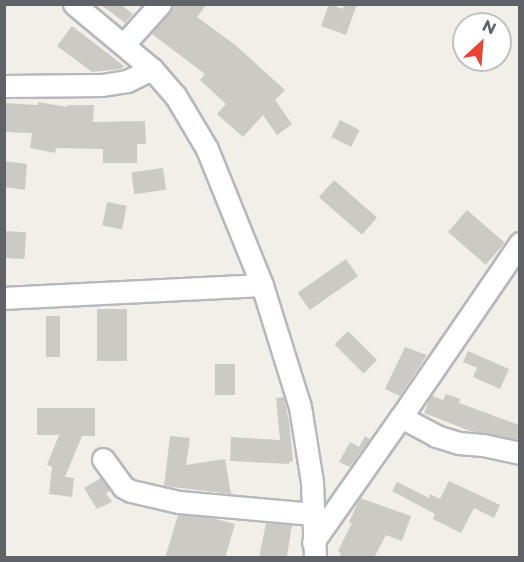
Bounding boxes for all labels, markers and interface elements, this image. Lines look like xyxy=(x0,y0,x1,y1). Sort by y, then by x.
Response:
north arrow xyxy=(452,12,512,72)
text: N xyxy=(479,16,499,39)

